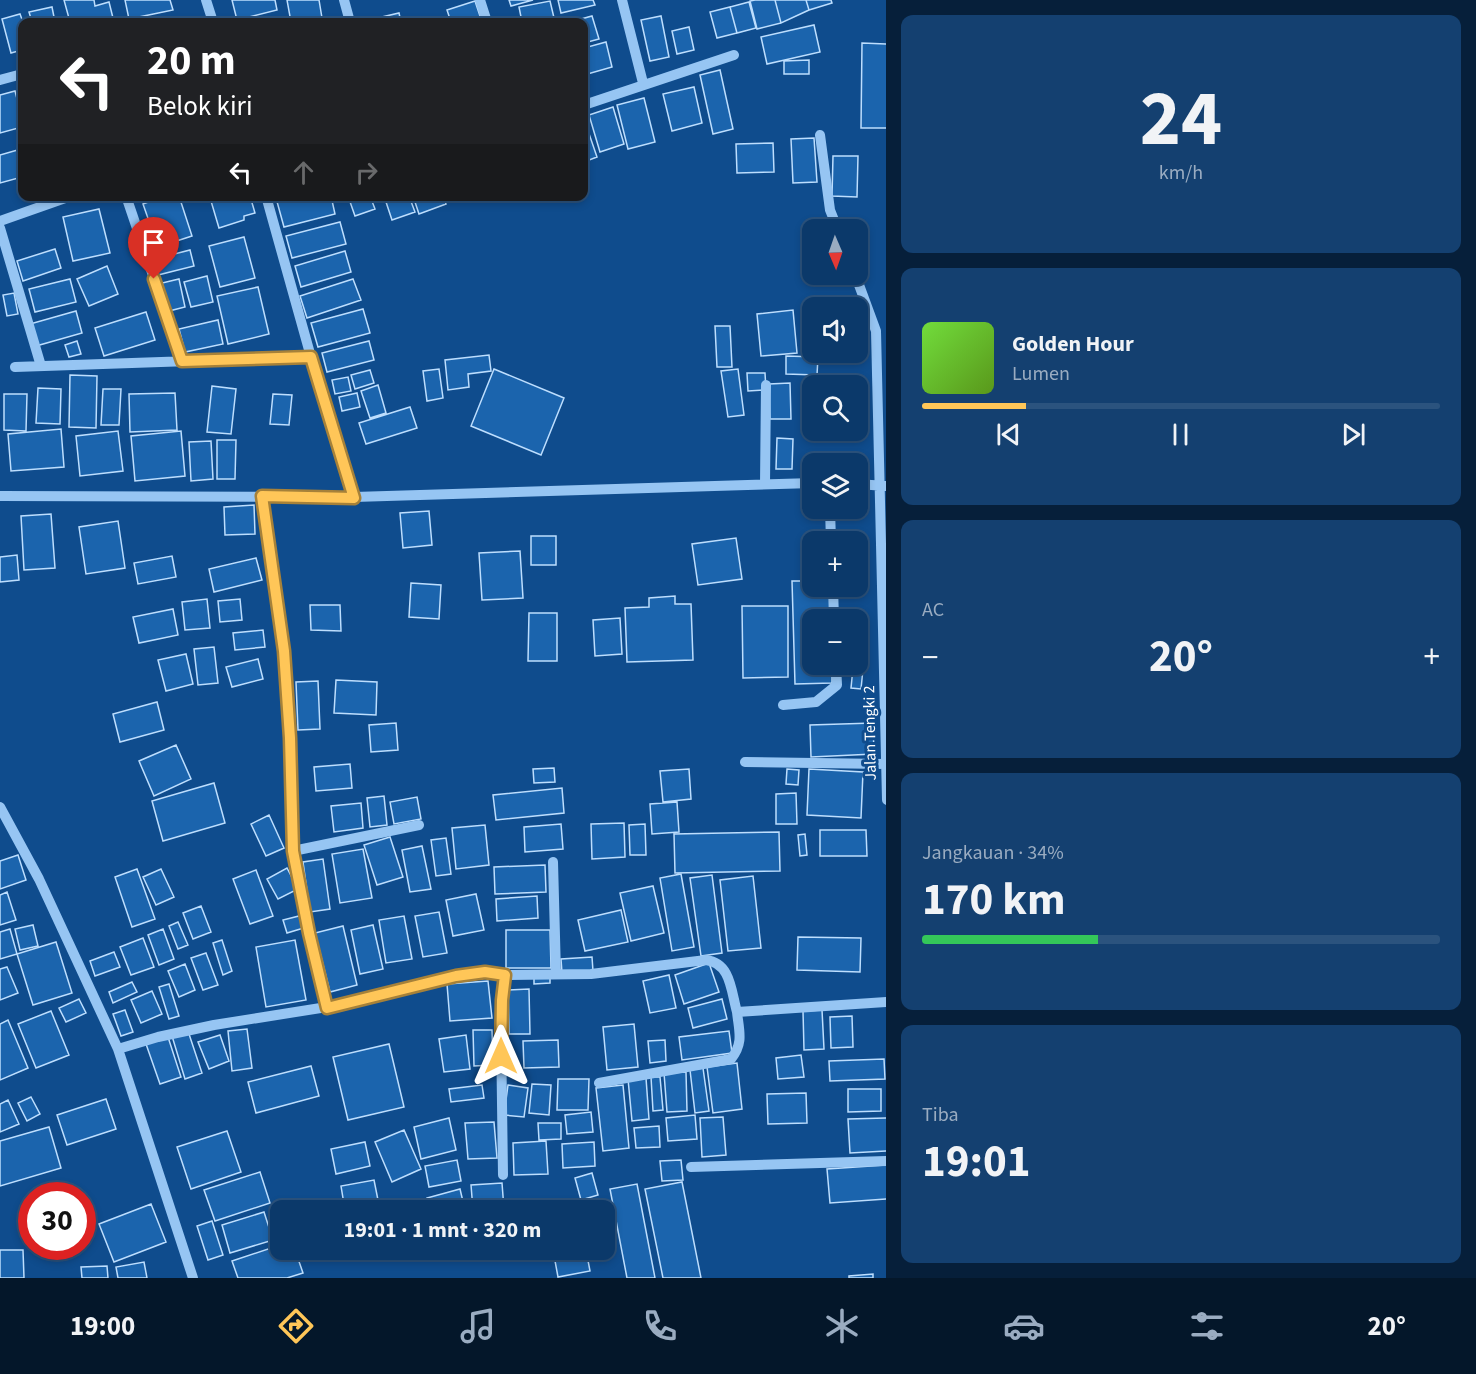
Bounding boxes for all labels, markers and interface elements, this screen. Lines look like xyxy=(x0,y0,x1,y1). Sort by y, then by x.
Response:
text: 20 m xyxy=(147,31,236,91)
icon: left xyxy=(48,42,126,120)
text: 24 xyxy=(1140,64,1222,175)
text: Belok kiri xyxy=(147,87,253,126)
icon: left xyxy=(224,156,257,189)
icon: ahead xyxy=(287,156,320,189)
icon: right xyxy=(350,156,383,189)
text: km/h xyxy=(1159,159,1203,187)
pin xyxy=(128,217,179,279)
north arrow xyxy=(802,219,868,285)
map controls xyxy=(802,219,868,675)
icon: arrive xyxy=(137,226,170,259)
button: sound xyxy=(802,297,868,363)
text: Golden Hour xyxy=(1012,328,1134,360)
text: Lumen xyxy=(1012,360,1070,388)
button: search xyxy=(802,375,868,441)
icon: previous xyxy=(992,418,1025,451)
icon: pause xyxy=(1164,418,1197,451)
icon: next xyxy=(1337,418,1370,451)
button: layers xyxy=(802,453,868,519)
button: + xyxy=(802,531,868,597)
text: AC xyxy=(922,596,944,624)
button: − xyxy=(802,609,868,675)
text: 20° xyxy=(1149,625,1213,689)
text: − xyxy=(922,634,938,681)
text: + xyxy=(1424,634,1440,681)
street label: Jalan Tengki 2 xyxy=(858,685,882,781)
text: Jangkauan · 34% xyxy=(922,839,1064,867)
text: 170 km xyxy=(922,868,1066,932)
position arrow xyxy=(469,1024,533,1088)
text: Tiba xyxy=(922,1101,959,1129)
text: 19:01 xyxy=(922,1130,1031,1194)
speed limit sign: 30 xyxy=(18,1182,96,1260)
text: 19:01 · 1 mnt · 320 m xyxy=(344,1214,541,1246)
icon: directions xyxy=(275,1305,317,1347)
icon: music xyxy=(457,1305,499,1347)
icon: phone xyxy=(639,1305,681,1347)
icon: climate xyxy=(821,1305,863,1347)
icon: car xyxy=(1003,1305,1045,1347)
icon: filters xyxy=(1186,1305,1228,1347)
text: 19:00 xyxy=(70,1307,135,1346)
text: 20° xyxy=(1368,1307,1406,1346)

